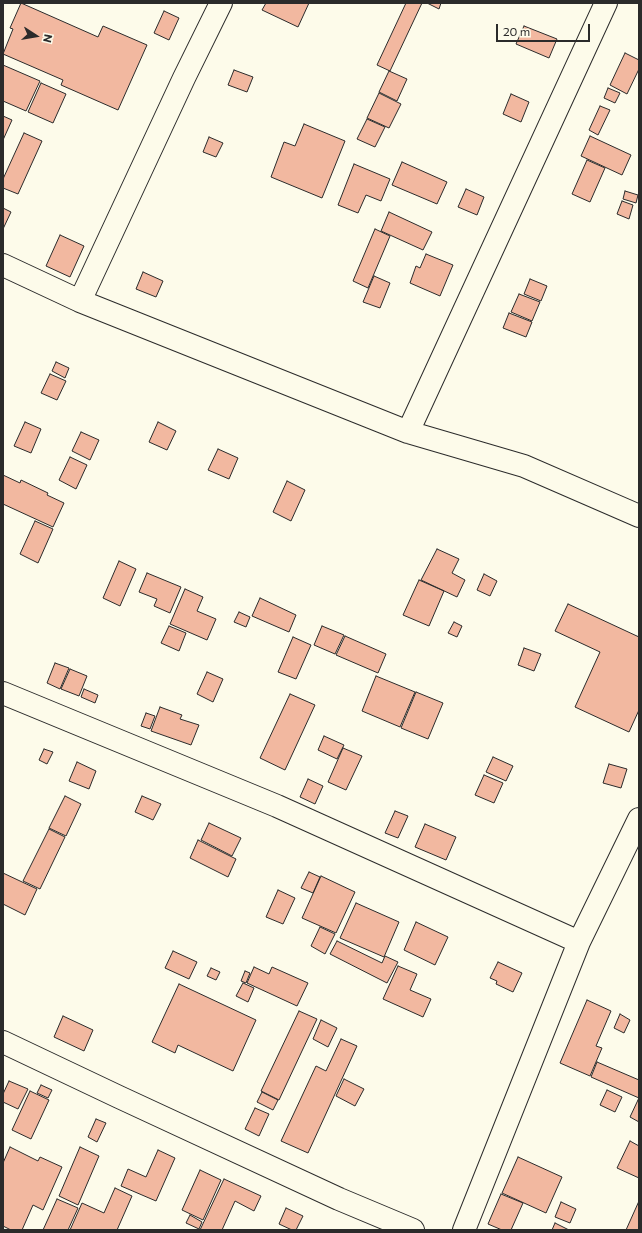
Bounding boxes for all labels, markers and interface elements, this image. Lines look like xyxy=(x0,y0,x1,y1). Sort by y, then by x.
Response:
north arrow xyxy=(16,16,56,56)
scale bar xyxy=(498,16,592,42)
text: 20 m xyxy=(503,24,530,38)
text: N xyxy=(41,33,55,44)

